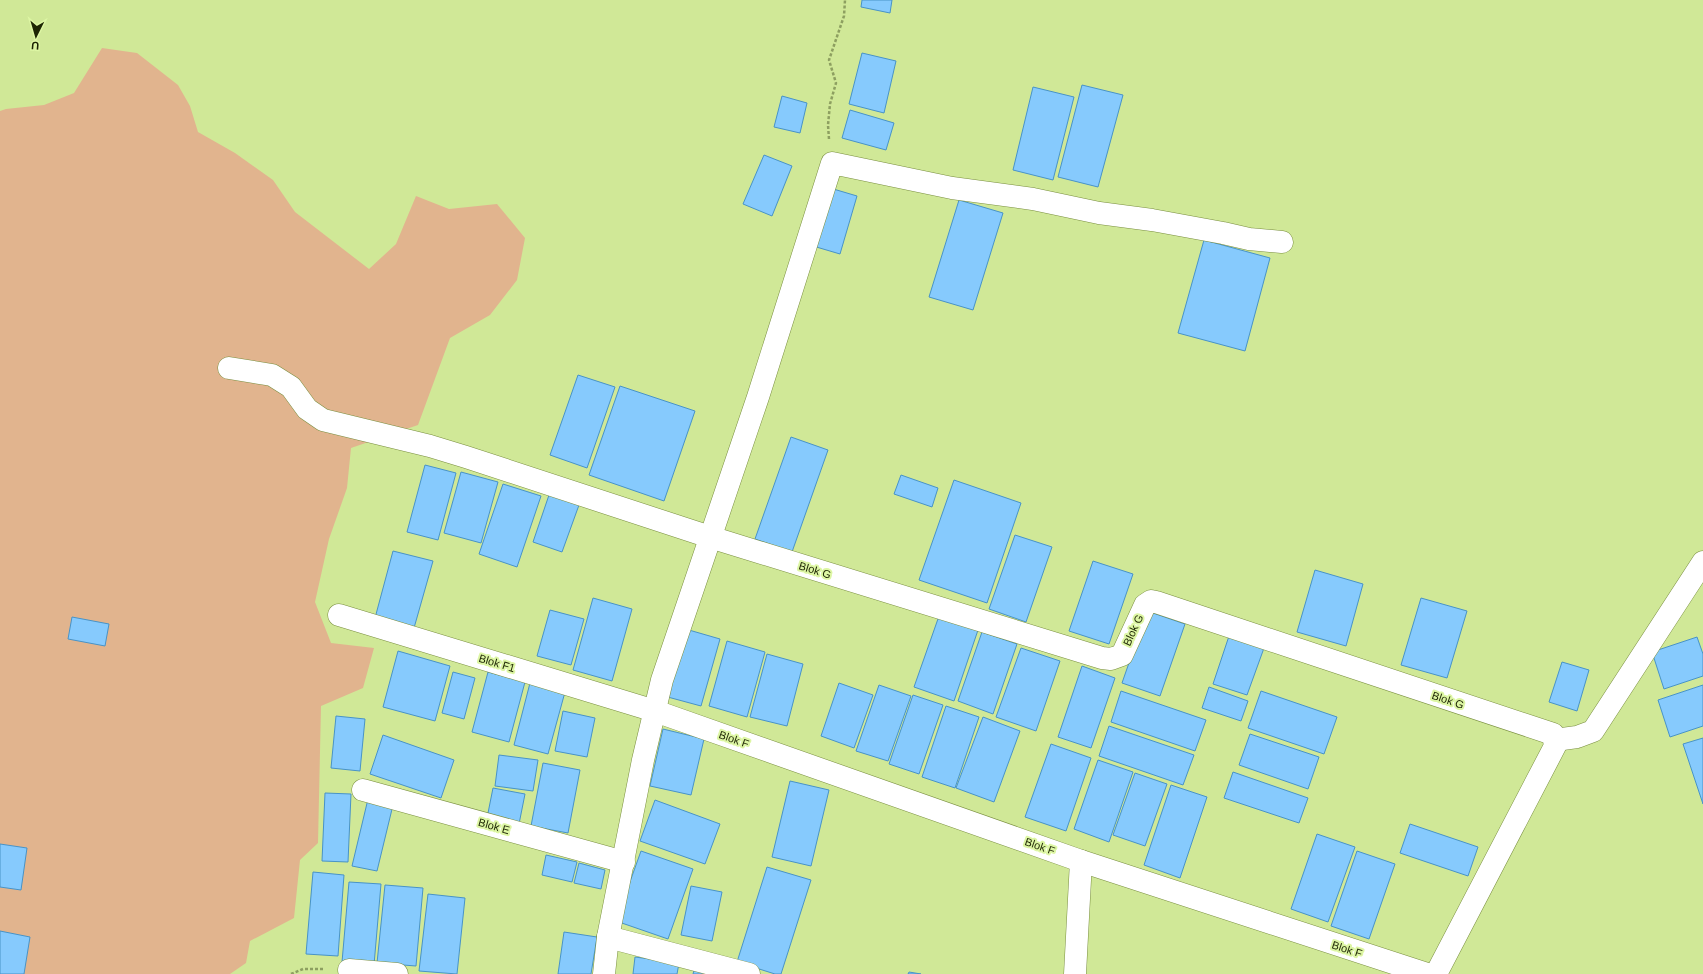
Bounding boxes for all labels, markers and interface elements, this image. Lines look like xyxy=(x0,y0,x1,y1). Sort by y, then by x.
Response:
north arrow xyxy=(16,16,56,56)
text: U xyxy=(31,40,40,52)
street label: Blok G xyxy=(797,559,833,581)
street label: Blok G xyxy=(1121,613,1145,647)
street label: Blok F1 xyxy=(477,652,517,674)
street label: Blok G xyxy=(1430,689,1466,711)
street label: Blok F xyxy=(717,728,751,750)
street label: Blok E xyxy=(477,816,511,836)
street label: Blok F xyxy=(1023,835,1057,857)
street label: Blok F xyxy=(1330,938,1364,960)

